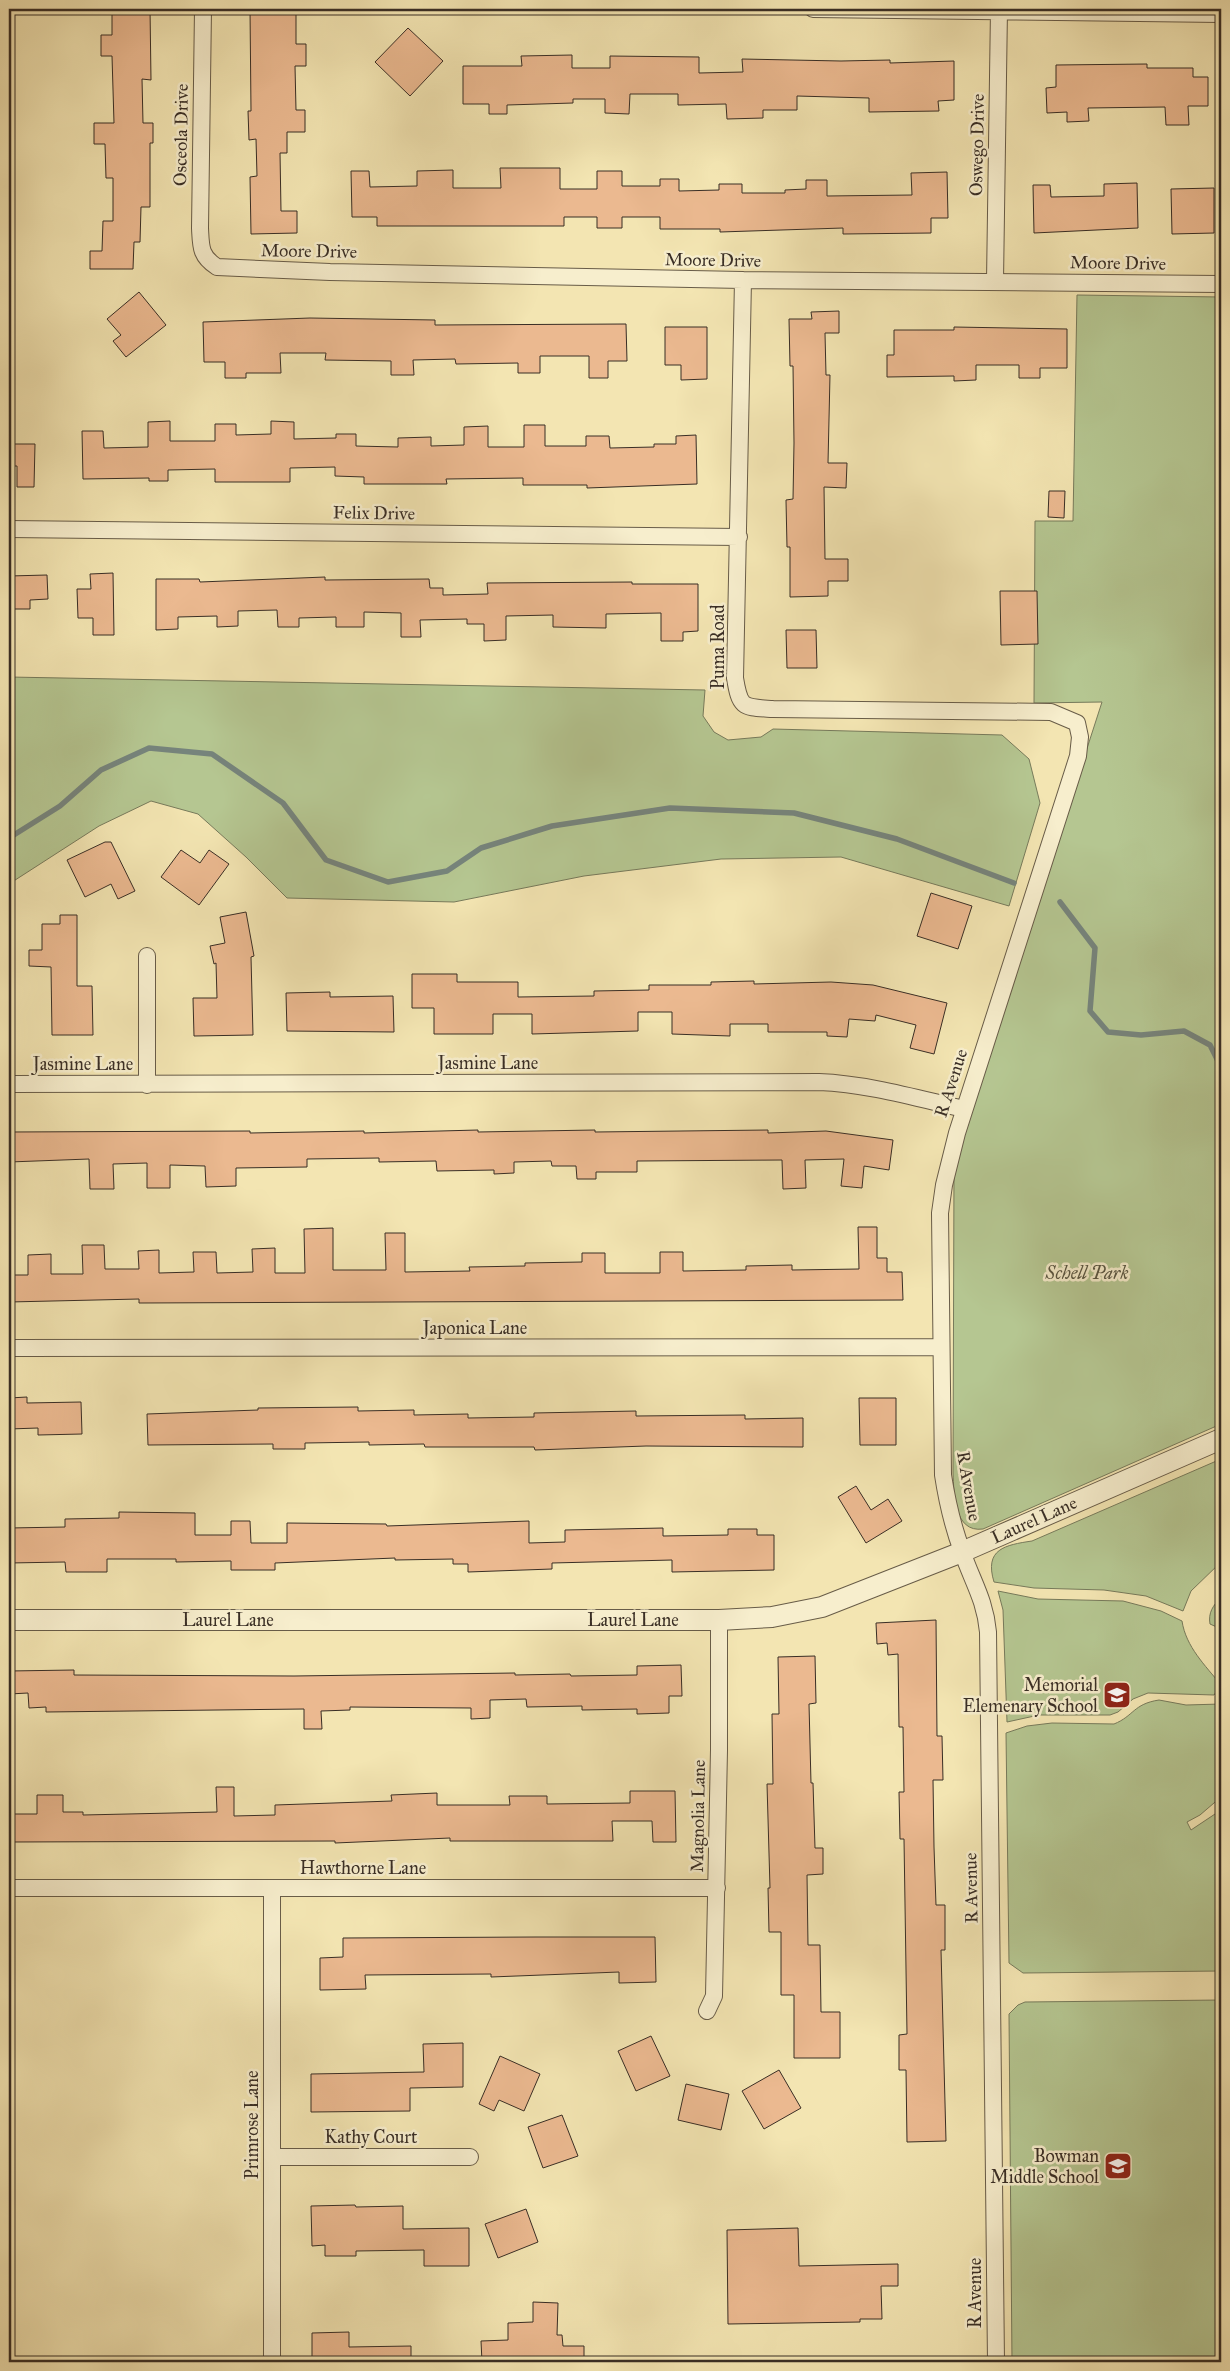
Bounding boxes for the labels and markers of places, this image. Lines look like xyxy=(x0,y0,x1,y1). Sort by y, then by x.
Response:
place label: Memorial Elemenary School xyxy=(963,1674,1098,1717)
school or university icon: Memorial Elemenary School xyxy=(1102,1680,1132,1710)
place label: Bowman Middle School xyxy=(990,2145,1099,2188)
school or university icon: Bowman Middle School xyxy=(1103,2151,1133,2181)

